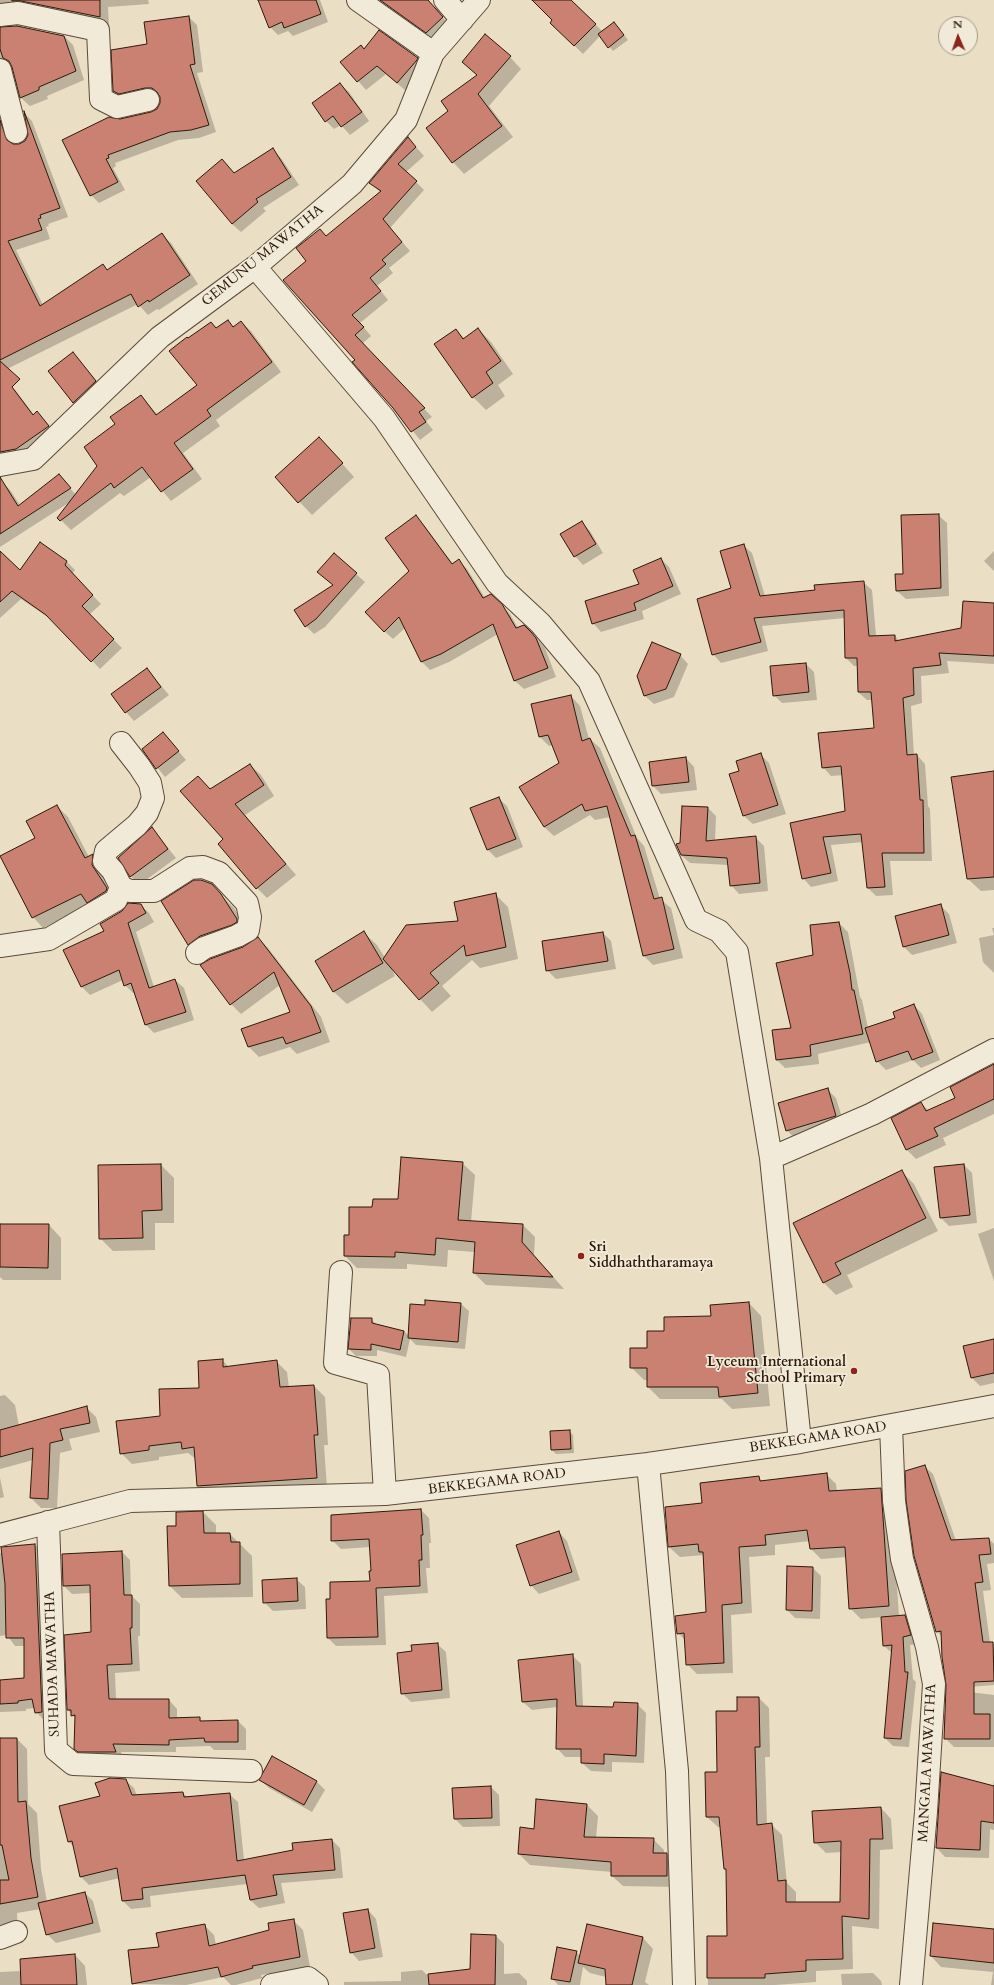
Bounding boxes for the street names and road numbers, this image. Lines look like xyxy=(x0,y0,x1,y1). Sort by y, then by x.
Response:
street label: GEMUNU MAWATHA xyxy=(199,202,327,310)
street label: BEKKEGAMA ROAD xyxy=(748,1419,888,1457)
street label: BEKKEGAMA ROAD xyxy=(427,1465,567,1499)
street label: SUHADA MAWATHA xyxy=(42,1591,64,1737)
street label: MANGALA MAWATHA xyxy=(915,1683,941,1843)

